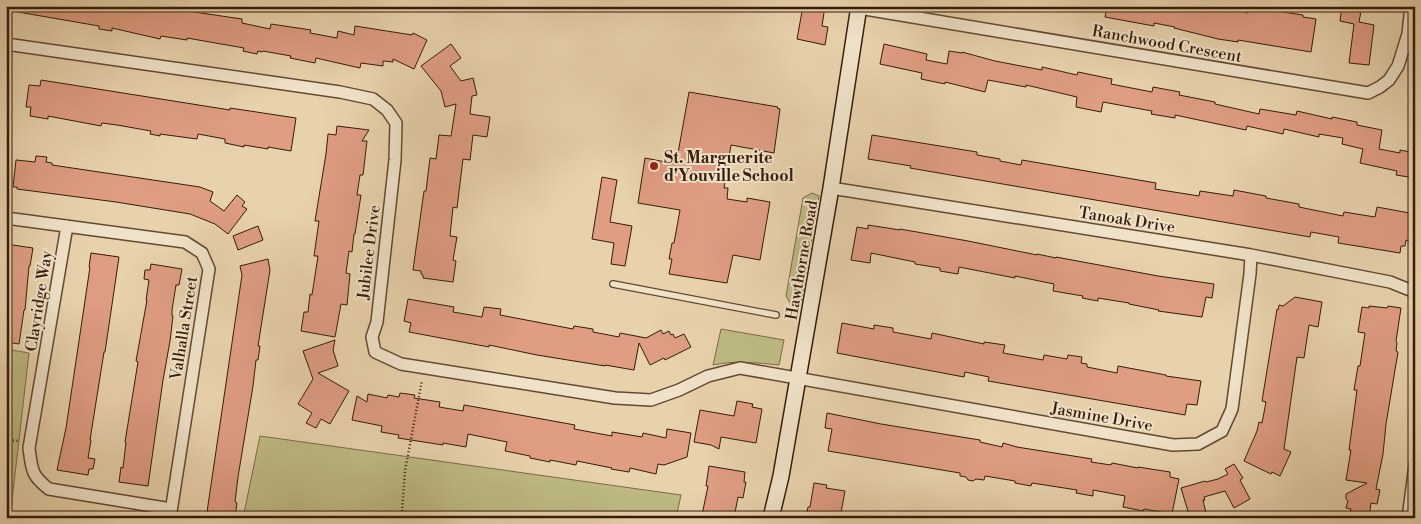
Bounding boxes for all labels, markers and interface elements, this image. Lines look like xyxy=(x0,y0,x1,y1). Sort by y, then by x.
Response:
street label: Ranchwood Crescent xyxy=(1090,21,1244,67)
place label: St. Marguerite d'Youville School xyxy=(664,148,795,186)
marker: St. Marguerite d'Youville School xyxy=(648,160,660,172)
street label: Hawthorne Road xyxy=(782,199,822,322)
street label: Tanoak Drive xyxy=(1077,202,1177,237)
street label: Jubilee Drive xyxy=(353,204,385,302)
street label: Clayridge Way xyxy=(21,249,57,353)
street label: Valhalla Street xyxy=(166,274,202,383)
street label: Jasmine Drive xyxy=(1048,398,1154,436)

